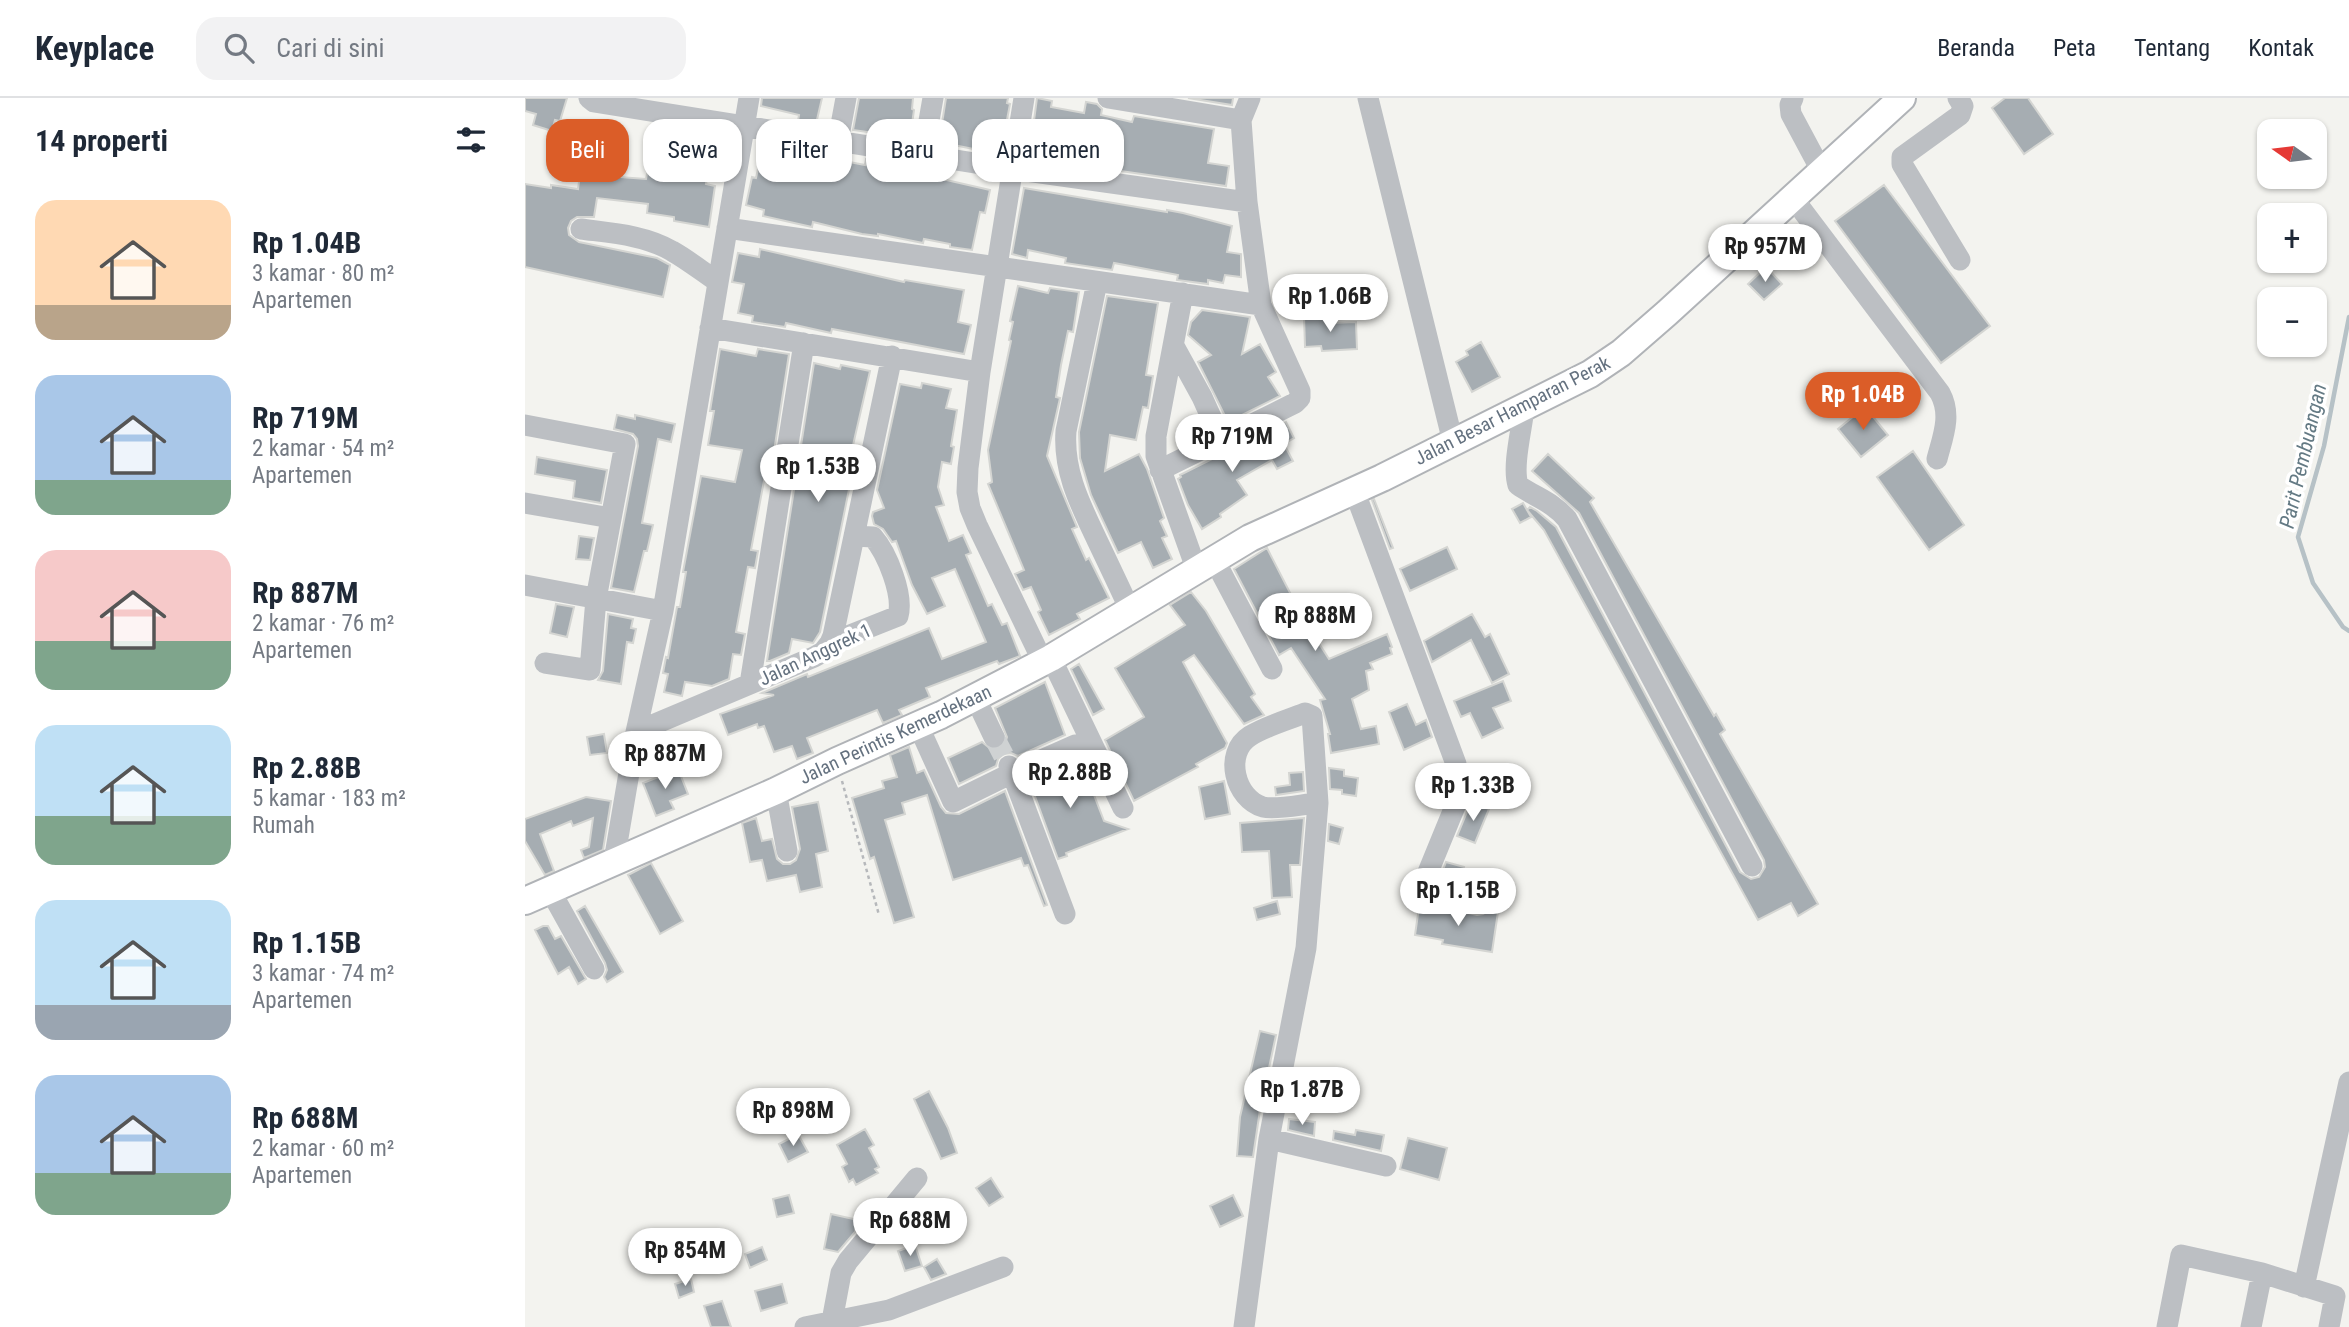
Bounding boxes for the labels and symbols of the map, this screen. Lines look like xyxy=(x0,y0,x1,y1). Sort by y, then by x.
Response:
north arrow xyxy=(2257,119,2327,189)
pin: Rp 957M xyxy=(1700,225,1830,284)
pin: Rp 1.06B xyxy=(1258,274,1402,334)
street label: Jalan Besar Hamparan Perak xyxy=(1410,351,1614,470)
pin: Rp 1.04B xyxy=(1791,372,1935,432)
water label: Parit Pembuangan xyxy=(2275,381,2331,531)
pin: Rp 719M xyxy=(1167,414,1297,474)
pin: Rp 1.53B xyxy=(746,444,890,504)
pin: Rp 888M xyxy=(1250,594,1380,653)
street label: Jalan Anggrek 1 xyxy=(755,618,875,690)
street label: Jalan Perintis Kemerdekaan xyxy=(796,680,995,789)
pin: Rp 887M xyxy=(600,732,730,791)
pin: Rp 2.88B xyxy=(998,750,1142,810)
pin: Rp 1.33B xyxy=(1401,764,1545,823)
pin: Rp 1.15B xyxy=(1386,868,1530,928)
pin: Rp 1.87B xyxy=(1230,1068,1374,1127)
pin: Rp 898M xyxy=(728,1088,858,1148)
pin: Rp 688M xyxy=(845,1198,975,1258)
pin: Rp 854M xyxy=(620,1228,750,1288)

